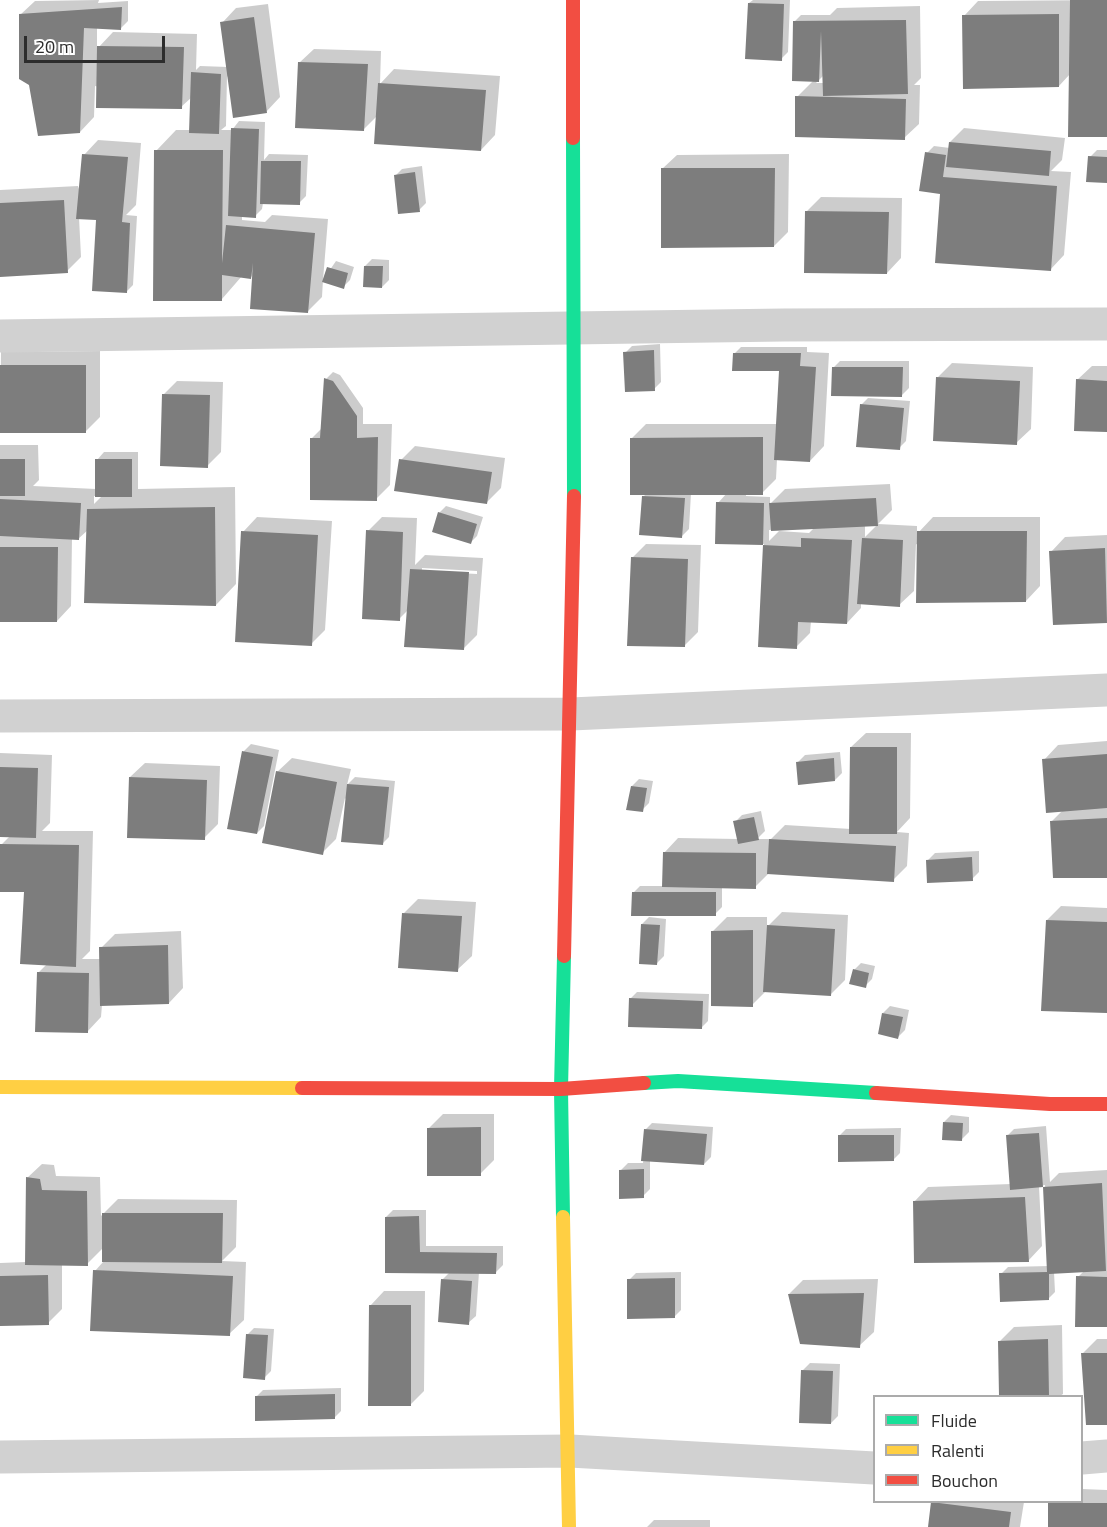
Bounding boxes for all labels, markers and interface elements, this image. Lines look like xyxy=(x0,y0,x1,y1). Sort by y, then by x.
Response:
scale bar xyxy=(27,24,168,62)
text: 20 m xyxy=(35,33,74,60)
legend xyxy=(873,1395,1083,1503)
text: Fluide xyxy=(931,1407,977,1434)
text: Ralenti xyxy=(931,1437,984,1464)
text: Bouchon xyxy=(931,1467,998,1494)

